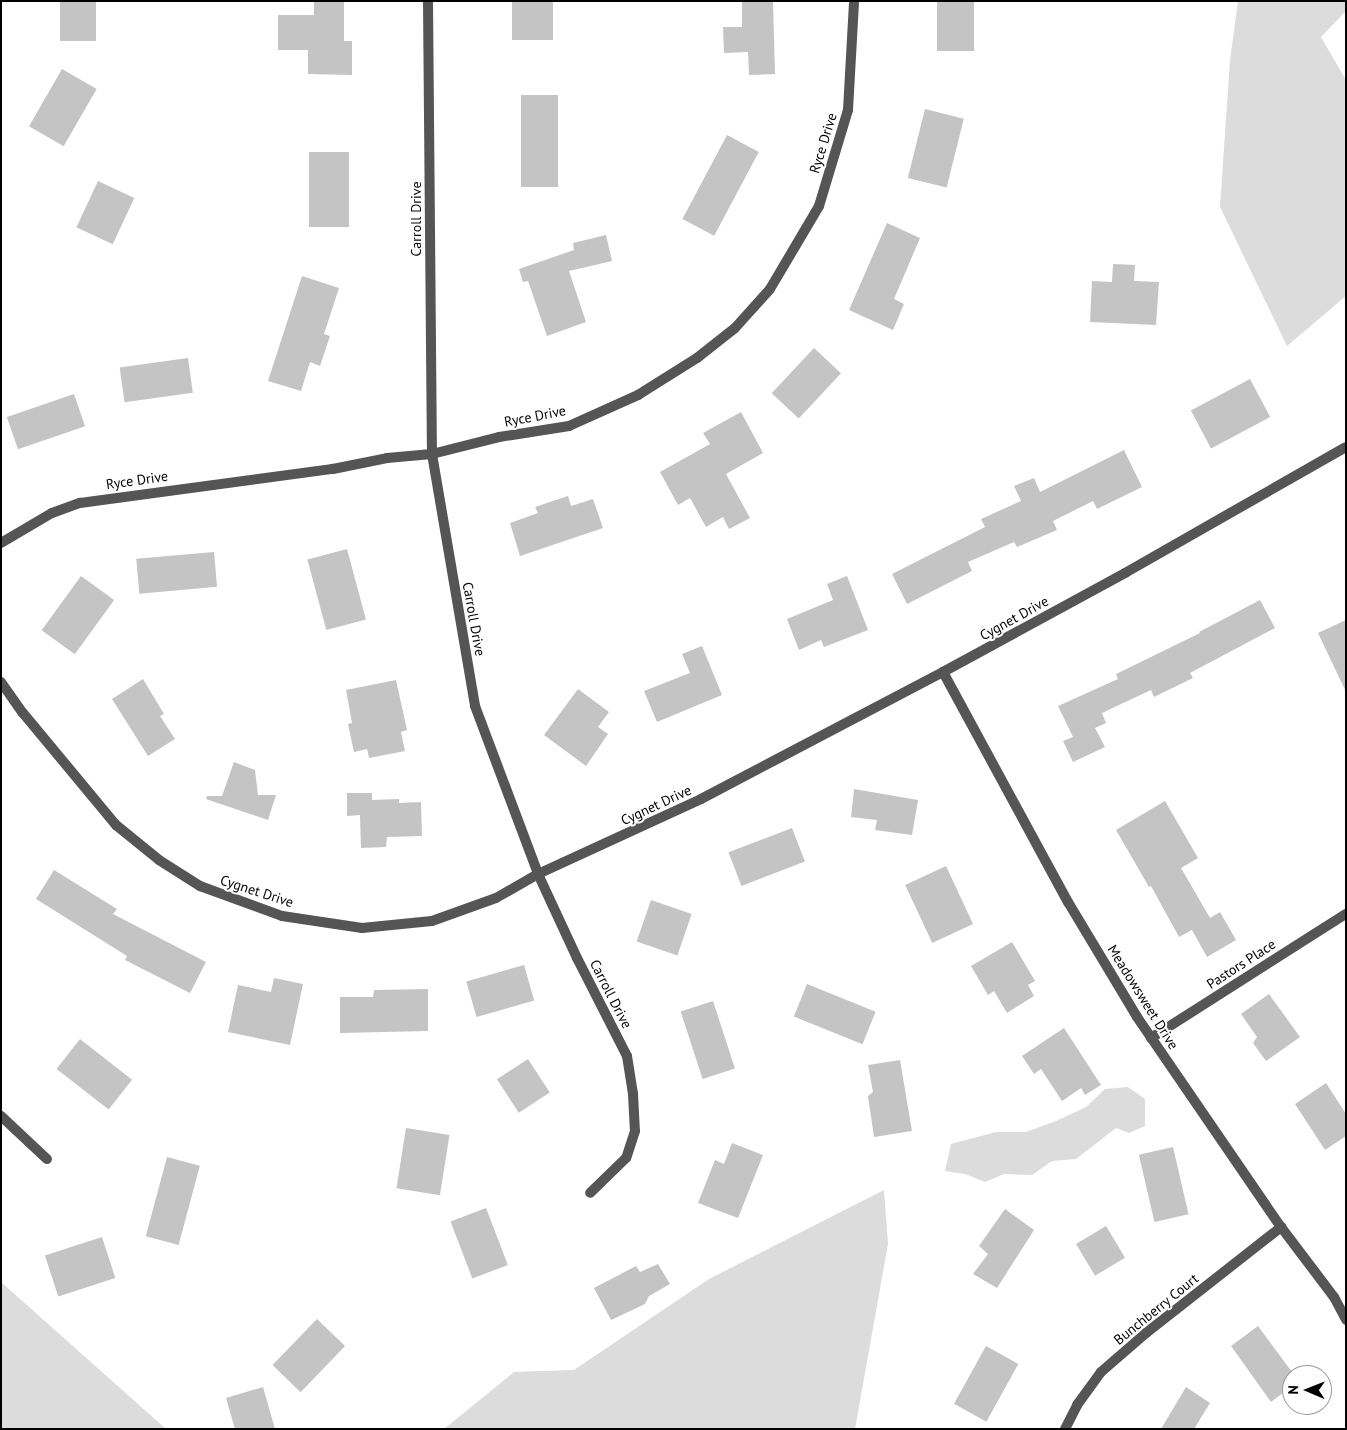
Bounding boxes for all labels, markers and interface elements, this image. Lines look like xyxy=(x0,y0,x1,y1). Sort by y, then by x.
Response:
street label: Ryce Drive xyxy=(806,111,840,175)
street label: Carroll Drive xyxy=(408,181,424,257)
street label: Ryce Drive xyxy=(503,402,567,430)
street label: Ryce Drive xyxy=(105,467,169,493)
street label: Carroll Drive xyxy=(459,581,489,657)
street label: Cygnet Drive xyxy=(977,592,1051,644)
street label: Cygnet Drive xyxy=(618,781,694,829)
street label: Cygnet Drive xyxy=(218,871,296,911)
street label: Pastors Place xyxy=(1203,936,1279,992)
street label: Meadowsweet Drive xyxy=(1104,942,1182,1052)
street label: Carroll Drive xyxy=(586,957,636,1031)
street label: Bunchberry Court xyxy=(1110,1270,1202,1348)
north arrow xyxy=(1282,1365,1332,1415)
text: N xyxy=(1284,1385,1302,1395)

